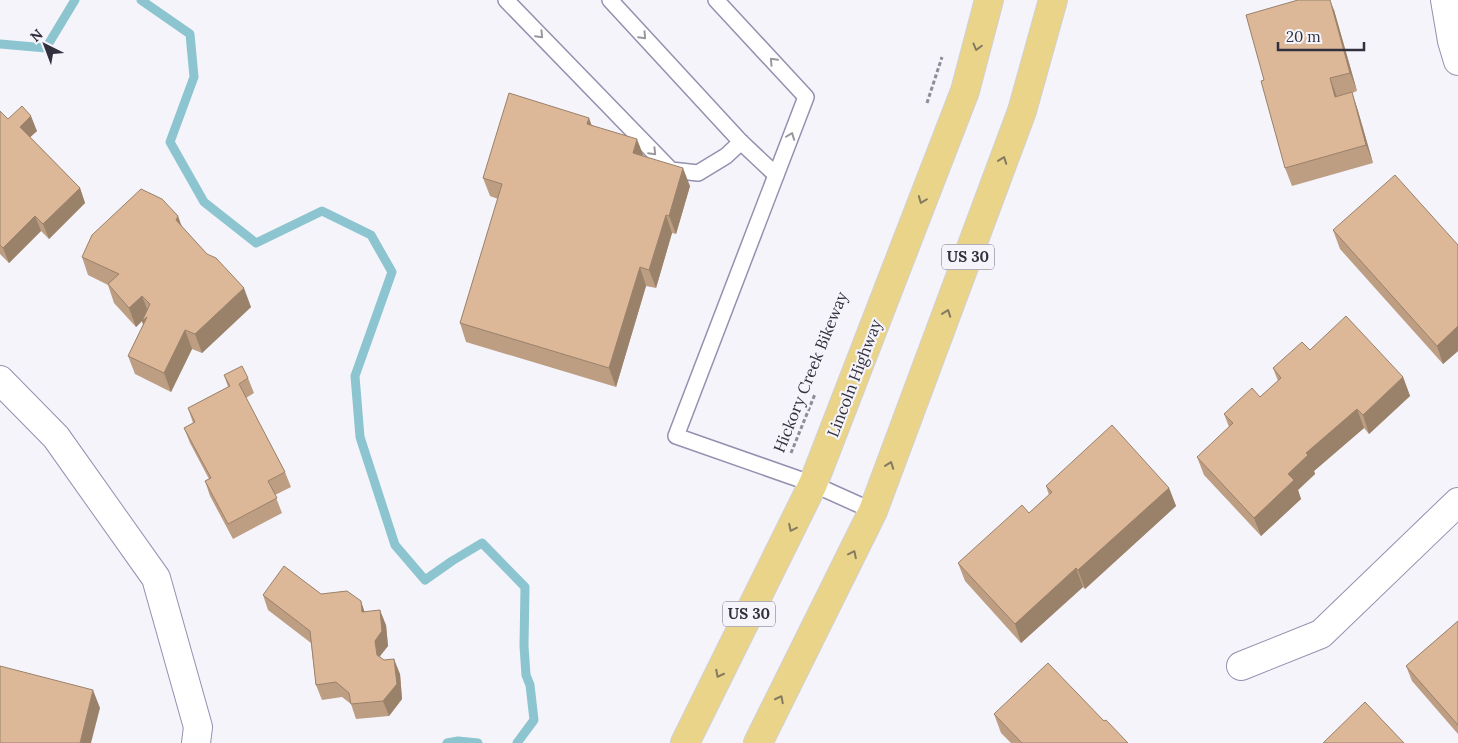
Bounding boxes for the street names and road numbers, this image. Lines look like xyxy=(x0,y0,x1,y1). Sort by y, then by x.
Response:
road number: US 30 xyxy=(942,244,994,270)
street label: Hickory Creek Bikeway xyxy=(769,288,852,455)
street label: Lincoln Highway xyxy=(822,316,886,440)
road number: US 30 xyxy=(723,602,775,626)

